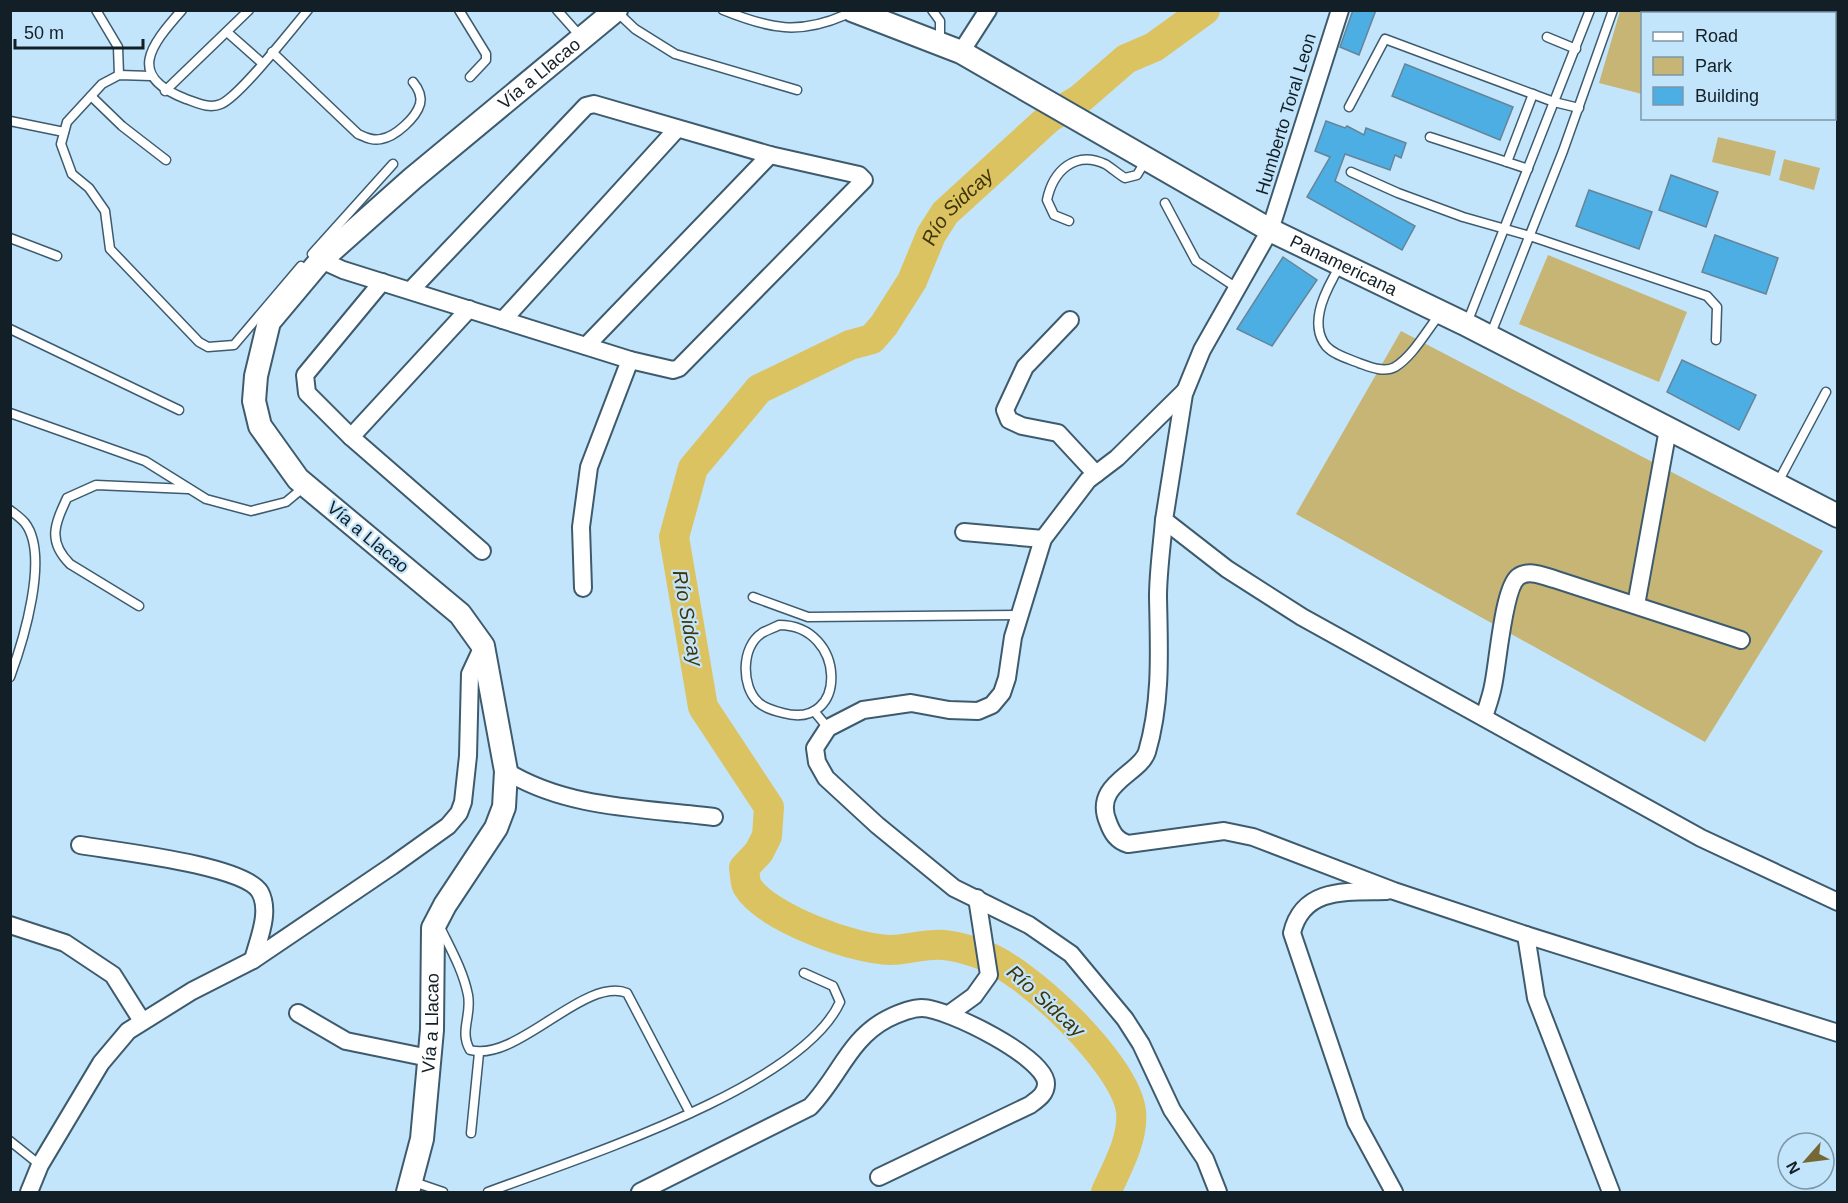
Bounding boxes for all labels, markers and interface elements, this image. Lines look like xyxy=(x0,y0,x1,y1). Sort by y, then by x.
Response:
scale bar xyxy=(15,12,142,50)
legend xyxy=(1641,12,1836,120)
text: 50 m xyxy=(24,23,64,43)
text: Road xyxy=(1695,26,1738,46)
street label: Humberto Toral Leon xyxy=(1252,31,1320,197)
street label: Vía a Llacao xyxy=(494,34,584,113)
text: Park xyxy=(1695,56,1733,76)
text: Building xyxy=(1695,86,1759,106)
water label: Río Sidcay xyxy=(917,163,998,248)
street label: Panamericana xyxy=(1287,231,1401,300)
street label: Vía a Llacao xyxy=(323,497,413,577)
water label: Río Sidcay xyxy=(669,568,707,669)
water label: Río Sidcay xyxy=(1003,960,1090,1042)
street label: Vía a Llacao xyxy=(418,973,443,1074)
north arrow xyxy=(1776,1131,1836,1191)
text: N xyxy=(1783,1159,1803,1177)

